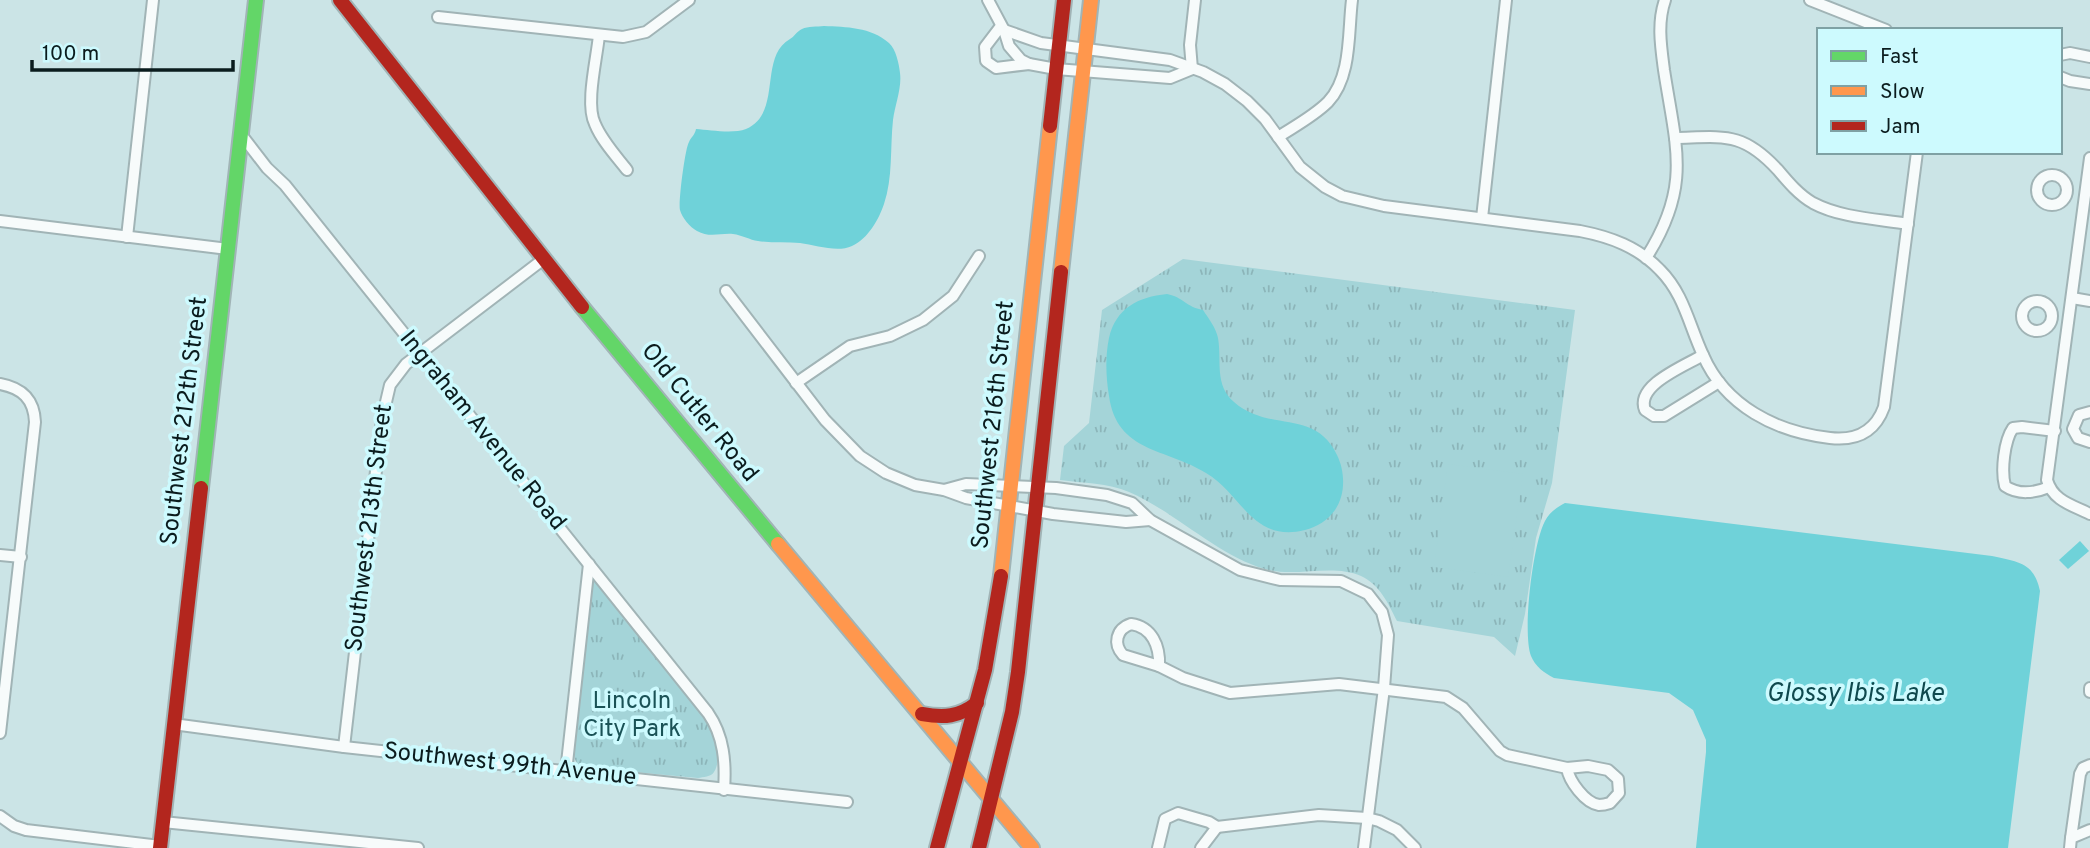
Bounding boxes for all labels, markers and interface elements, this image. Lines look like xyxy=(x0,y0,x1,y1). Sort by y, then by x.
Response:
scale bar xyxy=(32,28,233,72)
legend xyxy=(1817,28,2062,154)
text: 100 m xyxy=(42,41,99,68)
text: Fast xyxy=(1880,44,1919,71)
text: Slow xyxy=(1880,79,1925,106)
text: Jam xyxy=(1880,114,1921,141)
street label: Southwest 212th Street xyxy=(155,295,215,547)
street label: Southwest 216th Street xyxy=(966,299,1022,551)
street label: Ingraham Avenue Road xyxy=(392,325,572,537)
street label: Old Cutler Road xyxy=(634,337,764,489)
street label: Southwest 213th Street xyxy=(340,402,400,654)
water label: Glossy Ibis Lake xyxy=(1766,678,1944,711)
park label: Lincoln City Park xyxy=(583,687,681,745)
street label: Southwest 99th Avenue xyxy=(382,737,638,793)

